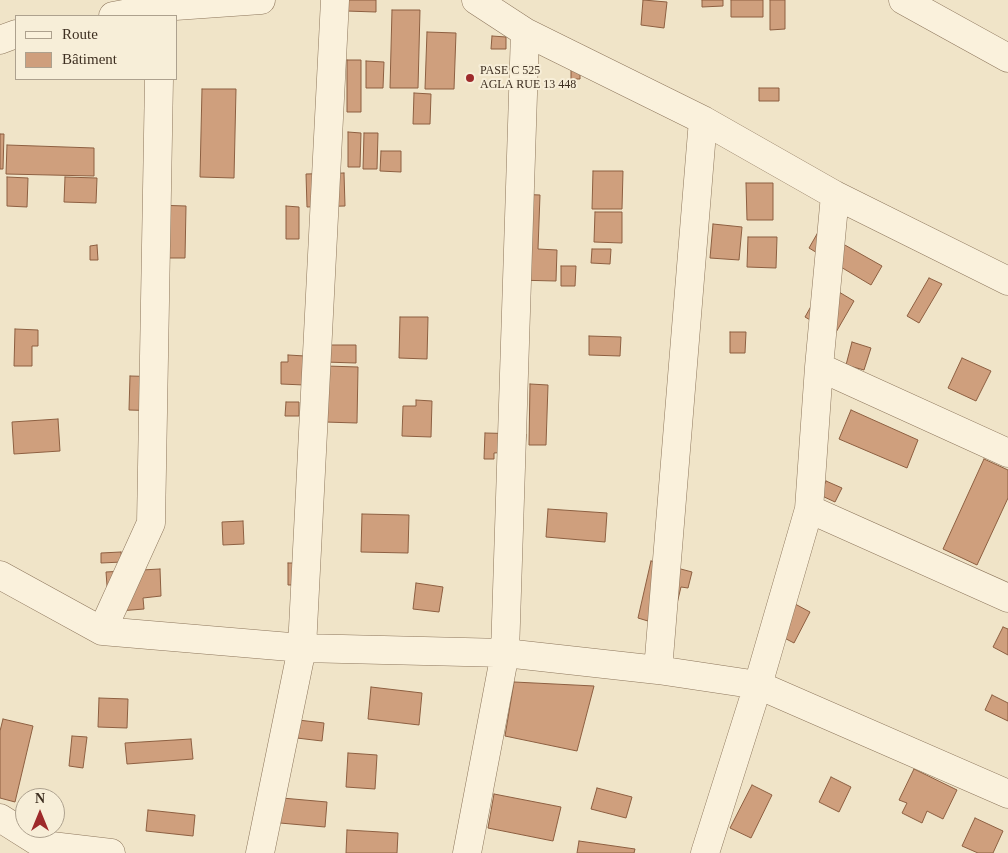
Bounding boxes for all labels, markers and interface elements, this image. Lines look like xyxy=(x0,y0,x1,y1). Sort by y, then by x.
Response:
legend xyxy=(15,15,178,80)
text: Route xyxy=(62,26,98,42)
text: Bâtiment xyxy=(62,51,117,67)
place label: PASE C 525 AGLA RUE 13 448 xyxy=(480,64,576,92)
marker: PASE C 525 AGLA RUE 13 448 xyxy=(464,72,476,84)
north arrow xyxy=(15,788,65,838)
text: N xyxy=(35,791,45,806)

